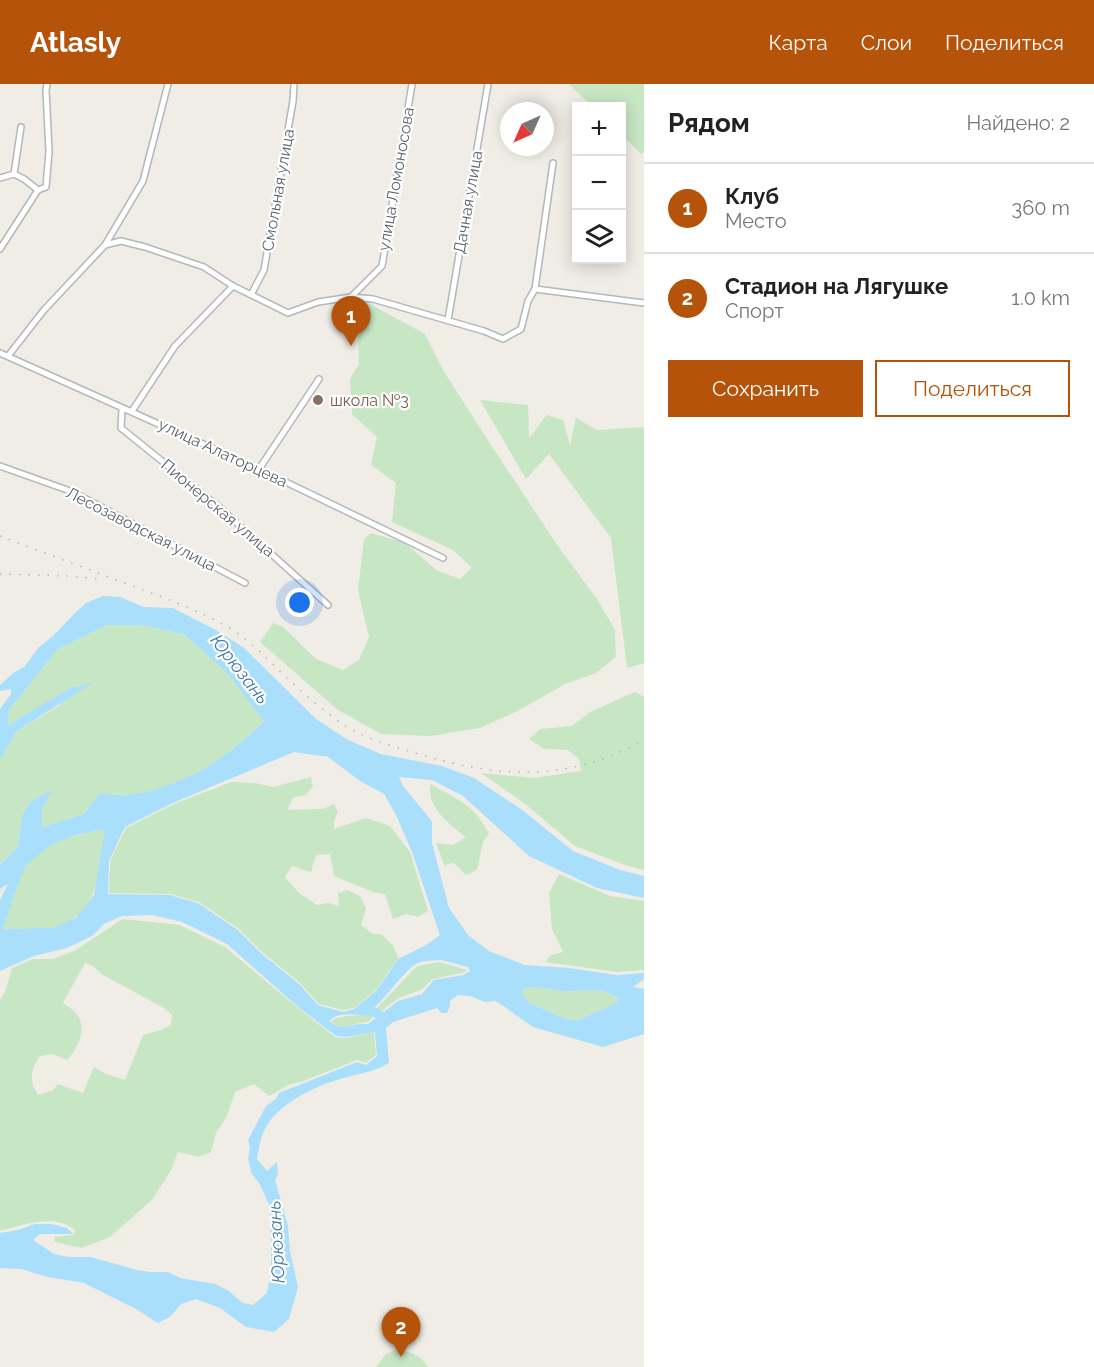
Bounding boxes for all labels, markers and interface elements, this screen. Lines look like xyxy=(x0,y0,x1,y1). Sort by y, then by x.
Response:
text: Atlasly xyxy=(30,26,121,59)
text: Карта xyxy=(769,30,828,55)
text: Слои xyxy=(861,30,912,55)
text: Поделиться xyxy=(945,30,1064,55)
north arrow xyxy=(500,102,554,156)
map controls xyxy=(572,102,626,264)
button: + xyxy=(572,102,626,156)
street label: улица Ломоносова xyxy=(374,106,418,252)
text: Рядом xyxy=(668,108,750,138)
text: Найдено: 2 xyxy=(966,111,1070,135)
street label: Смольная улица xyxy=(258,127,298,253)
street label: Дачная улица xyxy=(450,149,486,255)
button: − xyxy=(572,156,626,210)
text: Клуб xyxy=(725,183,779,209)
text: 1 xyxy=(683,196,692,220)
text: 360 m xyxy=(1012,196,1070,220)
text: Место xyxy=(725,209,787,233)
button: layers xyxy=(572,210,626,264)
text: Cтадион на Лягушке xyxy=(725,273,948,299)
text: 2 xyxy=(682,286,693,310)
text: 1.0 km xyxy=(1011,286,1070,310)
pin: 1 xyxy=(332,296,370,346)
text: Спорт xyxy=(725,299,784,323)
button: Сохранить xyxy=(668,360,863,417)
button: Поделиться xyxy=(875,360,1070,417)
place label: школа №3 xyxy=(330,391,409,410)
marker: школа №3 xyxy=(311,393,325,407)
street label: улица Алаторцева xyxy=(155,415,291,491)
street label: Пионерская улица xyxy=(157,455,279,561)
street label: Лесозаводская улица xyxy=(63,483,219,575)
your location xyxy=(285,588,314,617)
water label: Юрюзань xyxy=(206,630,274,708)
water label: Юрюзань xyxy=(263,1200,289,1284)
pin: 2 xyxy=(382,1308,420,1357)

